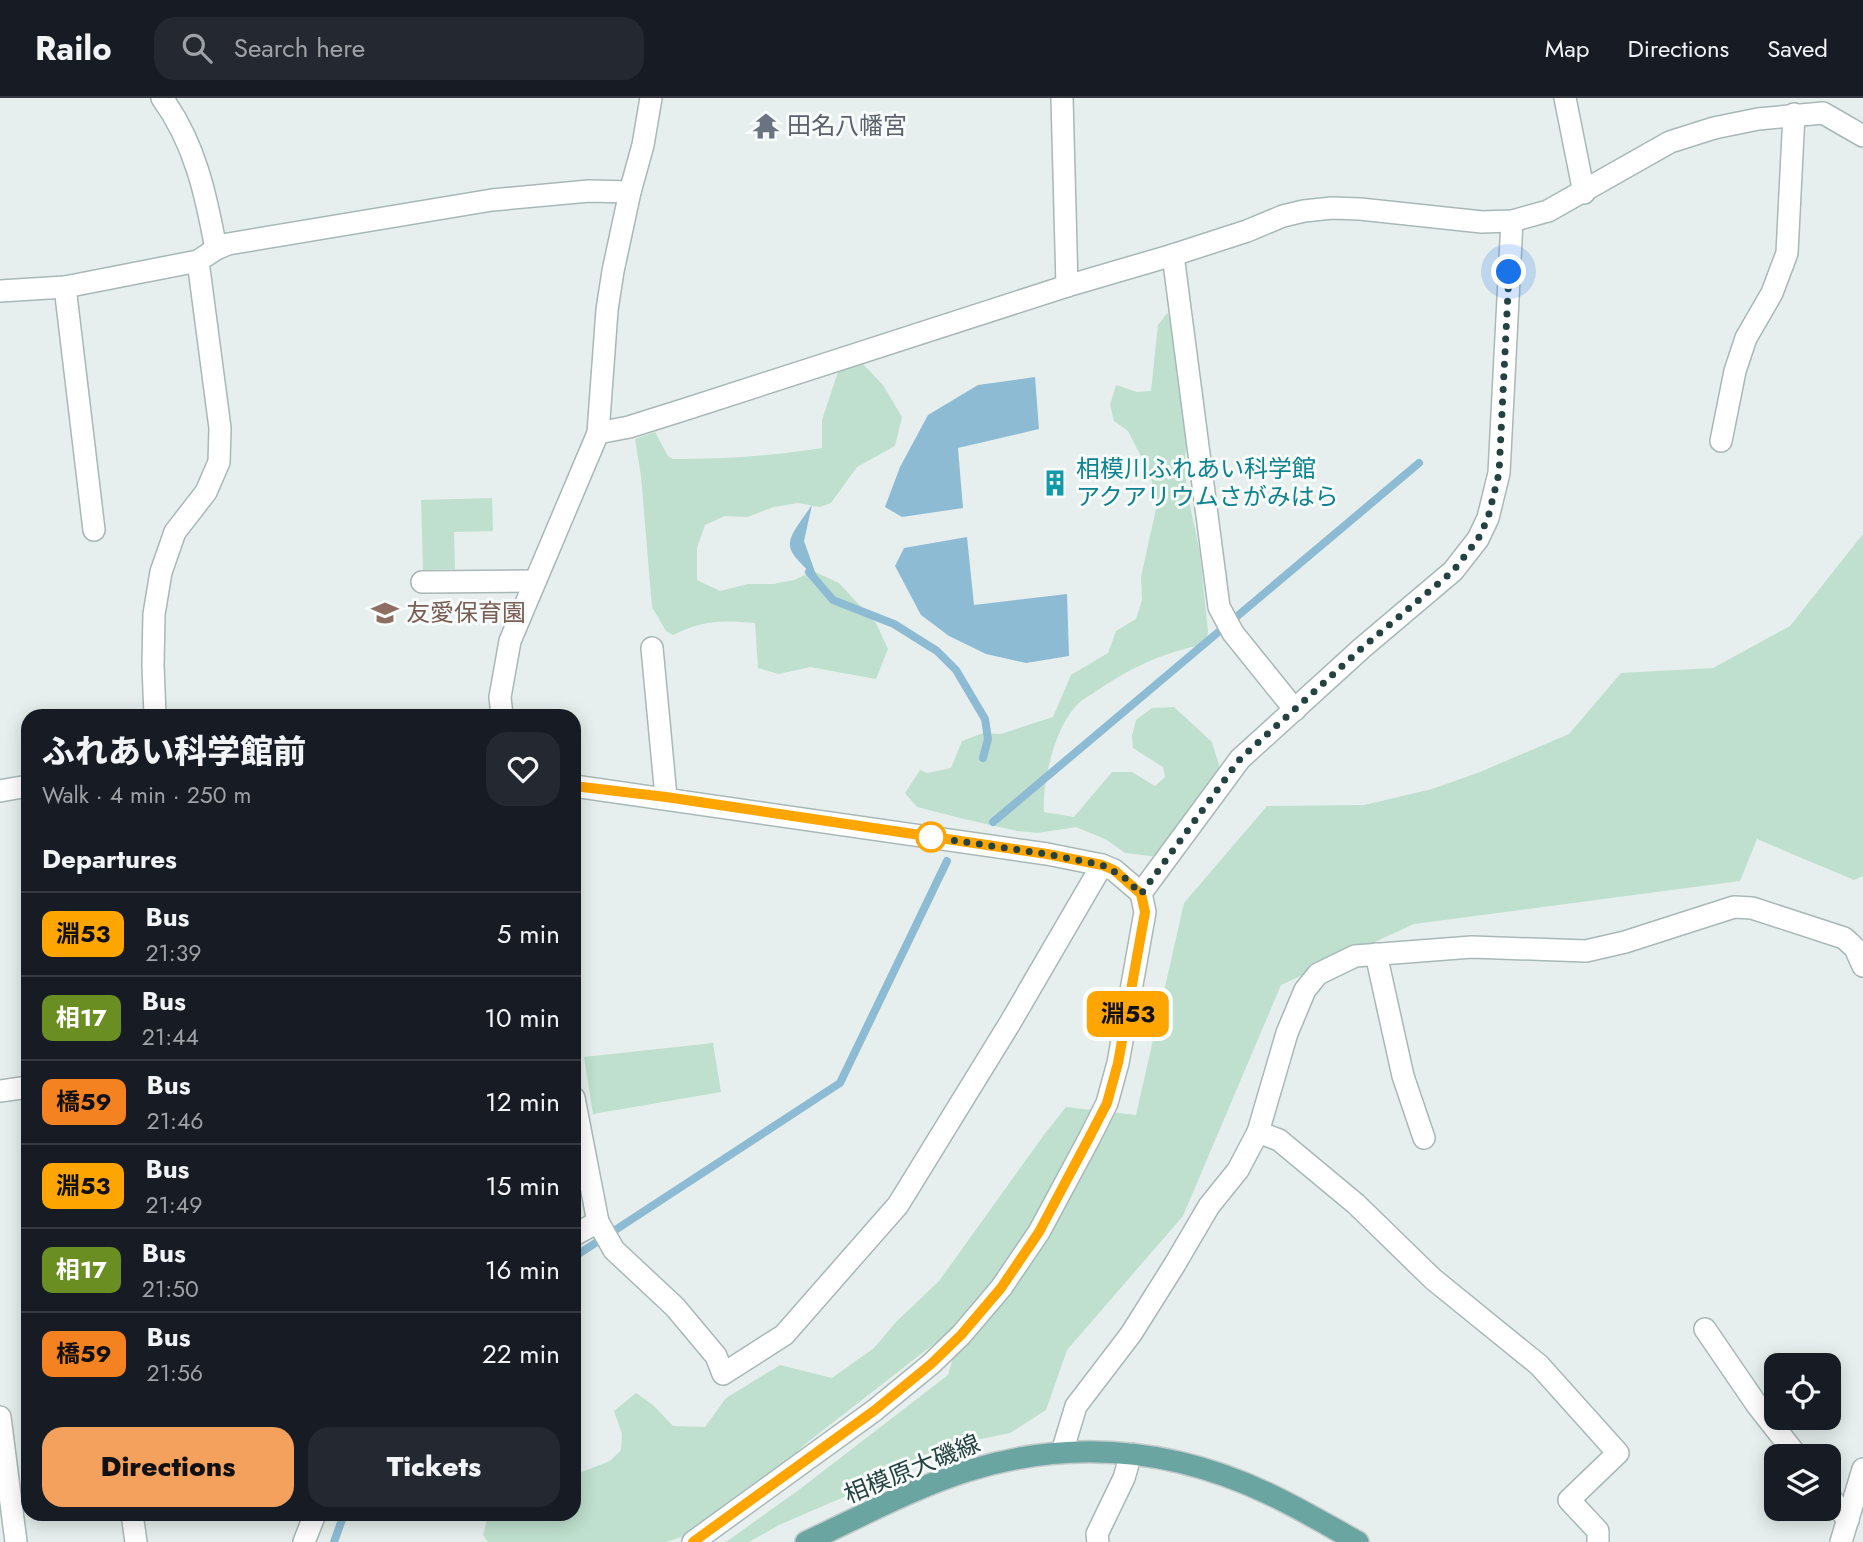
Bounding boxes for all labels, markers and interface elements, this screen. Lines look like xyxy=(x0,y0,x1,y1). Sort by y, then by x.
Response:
search box xyxy=(154,17,644,80)
text: Railo xyxy=(35,25,112,72)
icon: search xyxy=(178,29,216,67)
text: Search here xyxy=(234,29,365,67)
text: Map xyxy=(1545,31,1590,66)
text: Directions xyxy=(1628,31,1729,66)
text: Saved xyxy=(1767,31,1828,66)
place label: 田名八幡宮 xyxy=(787,108,907,143)
temple icon: 田名八幡宮 xyxy=(751,111,781,141)
your location xyxy=(1491,254,1526,289)
place label: 相模川ふれあい科学館 アクアリウムさがみはら xyxy=(1076,451,1339,514)
building icon: 相模川ふれあい科学館 アクアリウムさがみはら xyxy=(1040,468,1070,498)
place label: 友愛保育園 xyxy=(406,595,526,630)
school or university icon: 友愛保育園 xyxy=(370,598,400,628)
text: ふれあい科学館前 xyxy=(42,728,306,775)
button: heart xyxy=(486,732,560,806)
text: Walk · 4 min · 250 m xyxy=(42,778,251,812)
unlabelled marker xyxy=(916,822,946,852)
text: Departures xyxy=(42,840,177,878)
text: Bus xyxy=(145,898,189,936)
text: 5 min xyxy=(497,915,560,953)
text: 淵53 xyxy=(56,916,110,951)
text: 21:39 xyxy=(145,936,202,970)
text: Bus xyxy=(142,982,186,1020)
line badge: 淵53 xyxy=(1088,991,1168,1037)
text: 淵53 xyxy=(1101,996,1155,1031)
text: 10 min xyxy=(484,999,560,1037)
text: 相17 xyxy=(56,1000,107,1035)
text: 21:44 xyxy=(142,1020,199,1054)
text: Bus xyxy=(147,1066,191,1104)
text: 12 min xyxy=(485,1083,560,1121)
text: 橋59 xyxy=(56,1084,112,1119)
text: 21:46 xyxy=(147,1104,204,1138)
text: Bus xyxy=(145,1150,189,1188)
text: 15 min xyxy=(485,1167,560,1205)
text: 淵53 xyxy=(56,1168,110,1203)
text: 21:49 xyxy=(145,1188,202,1222)
text: Bus xyxy=(142,1234,186,1272)
text: 16 min xyxy=(485,1251,560,1289)
text: 相17 xyxy=(56,1252,107,1287)
text: 21:50 xyxy=(142,1272,199,1306)
text: Bus xyxy=(147,1318,191,1356)
text: 22 min xyxy=(482,1335,560,1373)
text: 橋59 xyxy=(56,1336,112,1371)
map controls xyxy=(1764,1353,1841,1521)
button: locate xyxy=(1764,1353,1841,1430)
text: 21:56 xyxy=(147,1356,203,1390)
street label: 相模原大磯線 xyxy=(838,1425,985,1512)
button: Directions xyxy=(42,1427,294,1507)
button: Tickets xyxy=(308,1427,560,1507)
button: layers xyxy=(1764,1444,1841,1521)

